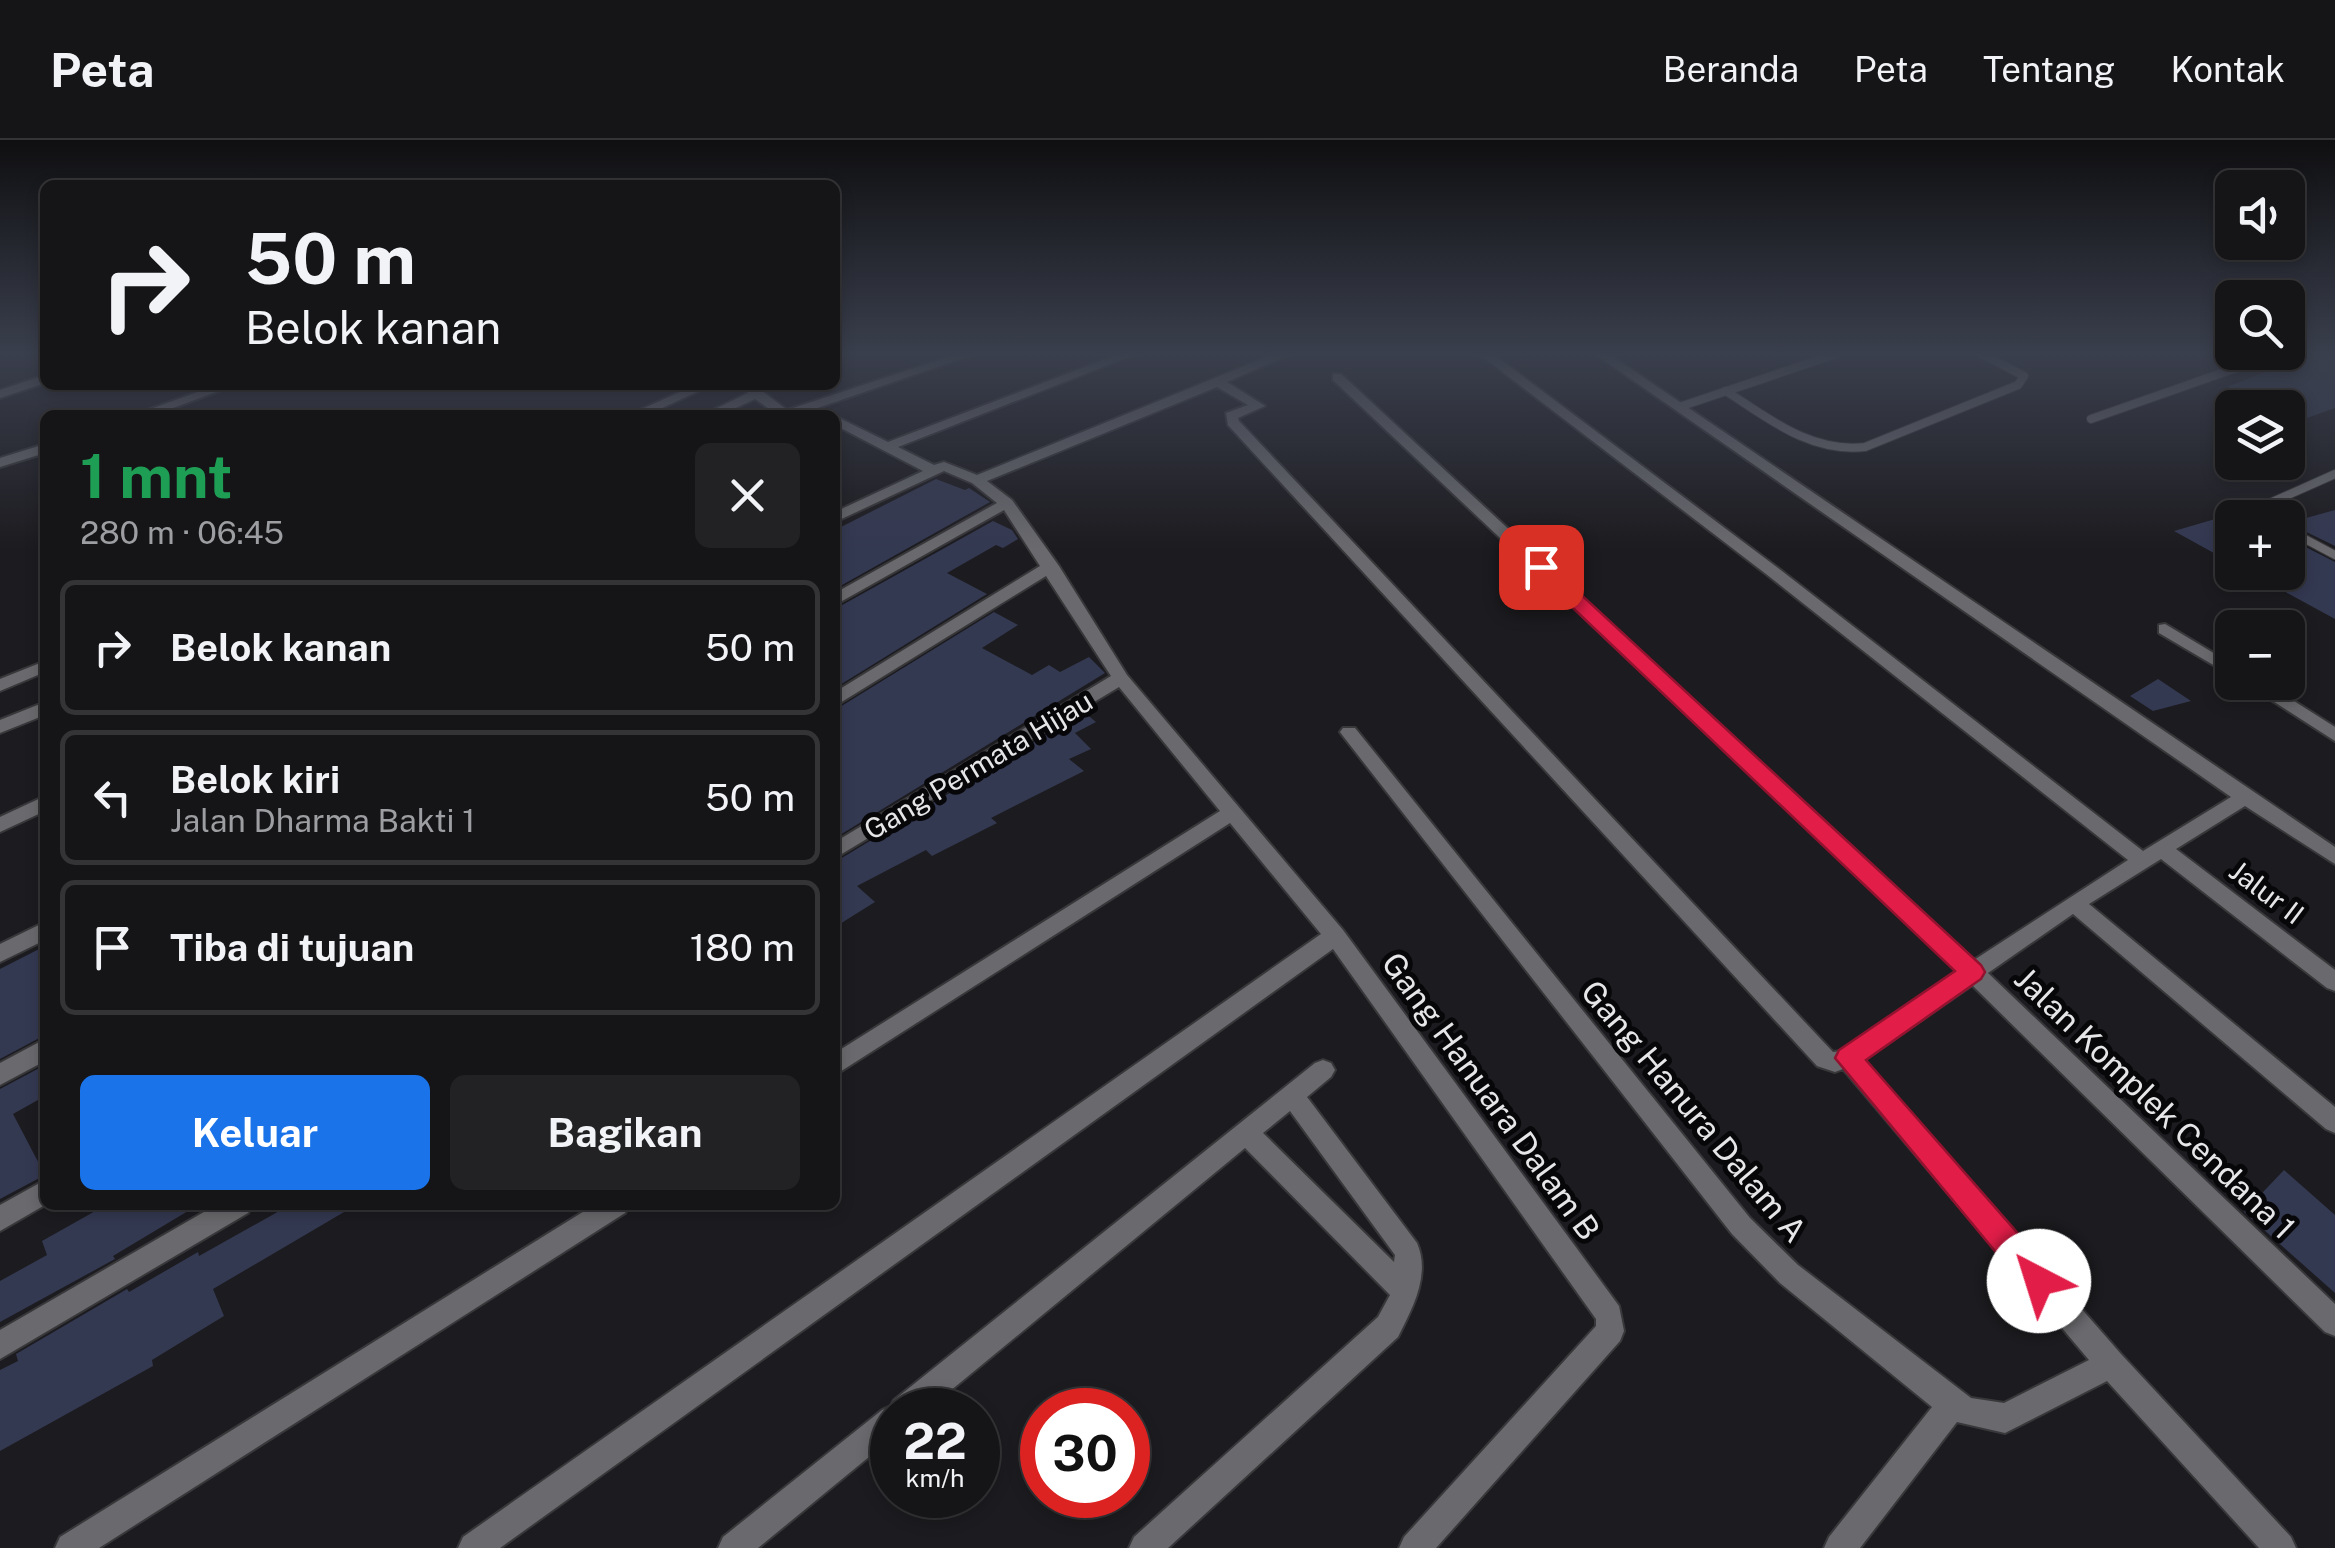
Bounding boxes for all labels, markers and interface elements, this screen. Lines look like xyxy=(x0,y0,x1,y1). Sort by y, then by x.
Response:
text: Peta xyxy=(50,41,155,98)
text: Beranda xyxy=(1663,49,1799,90)
text: Peta xyxy=(1854,49,1928,90)
text: Tentang xyxy=(1983,49,2115,90)
text: Kontak xyxy=(2170,49,2285,90)
map controls xyxy=(2215,170,2305,700)
button: sound xyxy=(2215,170,2305,260)
text: 50 m xyxy=(245,217,416,300)
icon: right xyxy=(80,220,210,350)
button: search xyxy=(2215,280,2305,370)
text: Belok kanan xyxy=(245,301,501,354)
button: layers xyxy=(2215,390,2305,480)
text: 1 mnt xyxy=(80,441,232,512)
button: close xyxy=(695,443,800,548)
button: + xyxy=(2215,500,2305,590)
text: 280 m · 06:45 xyxy=(80,514,284,551)
pin xyxy=(1499,525,1584,610)
icon: arrive xyxy=(1514,540,1569,595)
button: − xyxy=(2215,610,2305,700)
icon: right xyxy=(85,620,140,675)
text: Belok kanan xyxy=(170,625,391,670)
text: 50 m xyxy=(705,625,795,670)
street label: Gang Permata Hijau xyxy=(858,684,1098,846)
text: Belok kiri xyxy=(170,757,340,802)
icon: left xyxy=(85,770,140,825)
text: 50 m xyxy=(705,775,795,820)
text: Jalan Dharma Bakti 1 xyxy=(170,802,475,839)
street label: Jalur II xyxy=(2223,853,2311,931)
icon: arrive xyxy=(85,920,140,975)
text: Tiba di tujuan xyxy=(170,925,414,970)
text: 180 m xyxy=(690,925,795,970)
street label: Gang Hanuara Dalam B xyxy=(1374,945,1608,1247)
street label: Jalan Komplek Cendana 1 xyxy=(2007,960,2303,1246)
street label: Gang Hanura Dalam A xyxy=(1574,973,1814,1249)
button: Keluar xyxy=(80,1075,430,1190)
button: Bagikan xyxy=(450,1075,800,1190)
position arrow xyxy=(1987,1229,2091,1333)
speed limit sign: 30 xyxy=(1020,1388,1150,1518)
text: 22 xyxy=(903,1411,967,1470)
text: km/h xyxy=(906,1463,964,1493)

